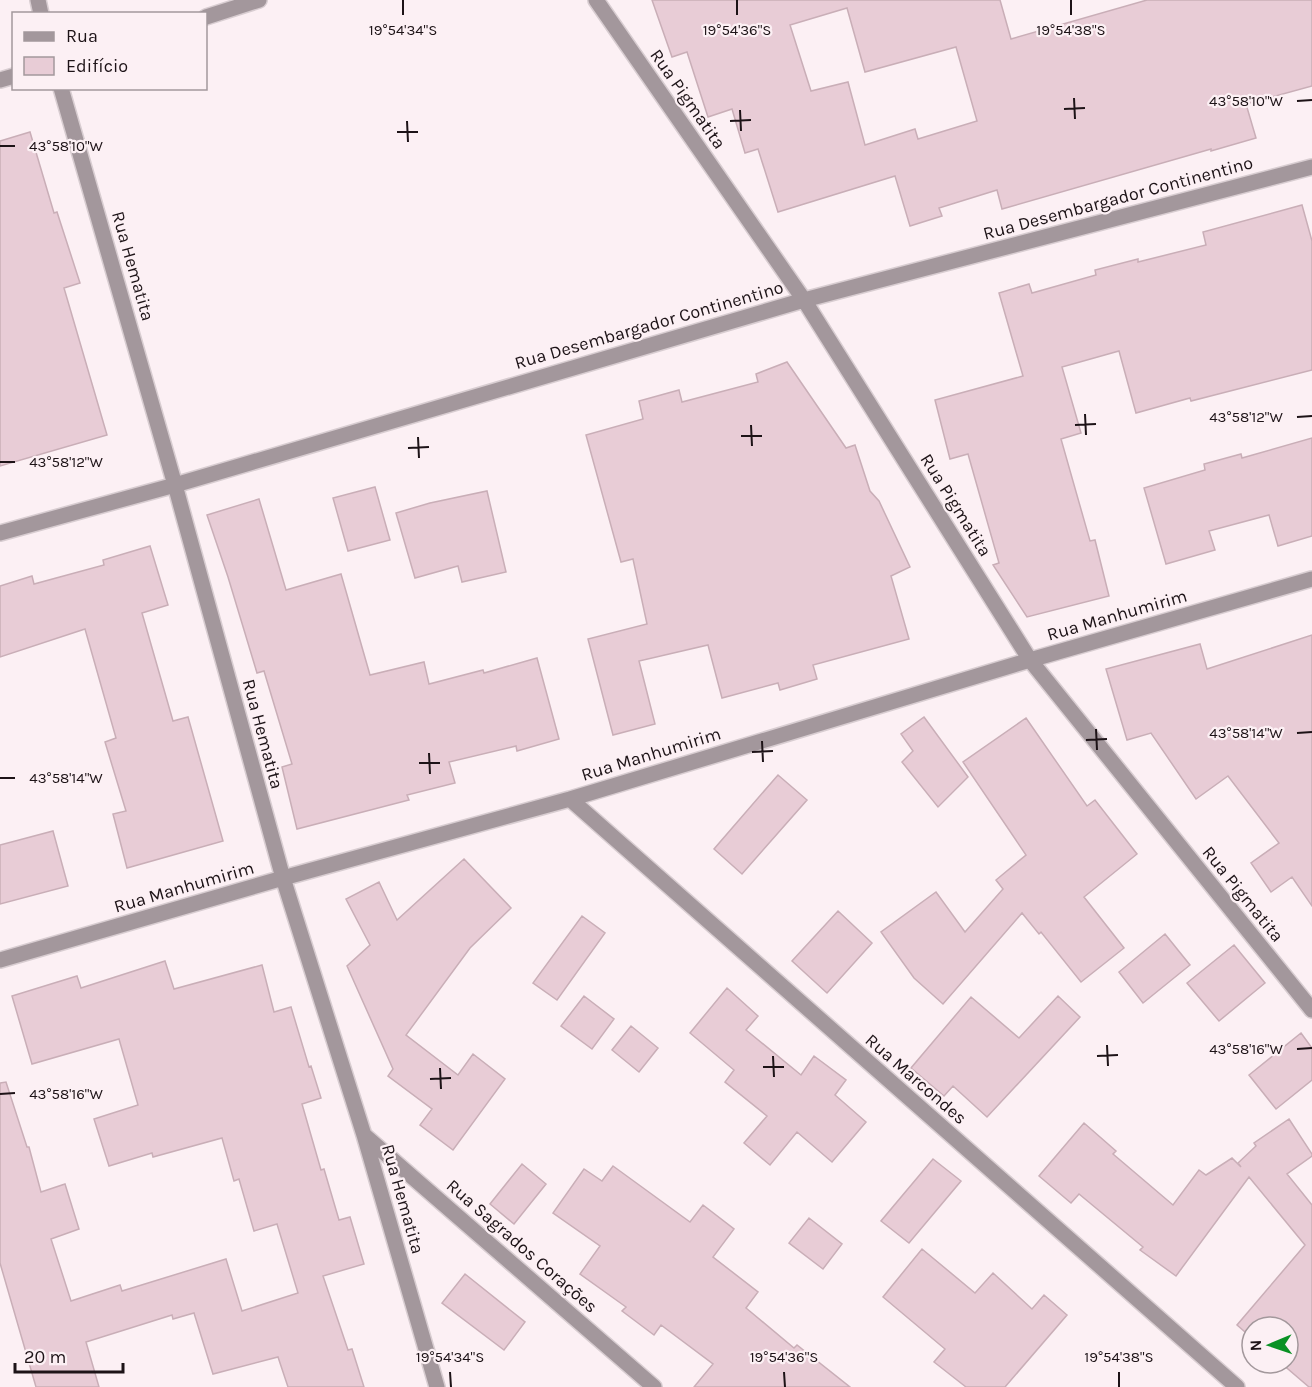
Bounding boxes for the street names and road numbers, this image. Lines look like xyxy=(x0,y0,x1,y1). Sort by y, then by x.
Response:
street label: Rua Pigmatita xyxy=(645,45,731,153)
street label: Rua Desembargador Continentino xyxy=(981,151,1255,245)
street label: Rua Hematita xyxy=(107,209,159,323)
street label: Rua Desembargador Continentino xyxy=(512,276,786,374)
street label: Rua Pigmatita xyxy=(916,449,996,561)
street label: Rua Manhumirim xyxy=(1044,584,1190,646)
street label: Rua Hematita xyxy=(238,677,288,791)
street label: Rua Manhumirim xyxy=(579,722,723,786)
street label: Rua Pigmatita xyxy=(1198,842,1288,946)
street label: Rua Manhumirim xyxy=(111,856,257,918)
street label: Rua Marcondes xyxy=(861,1029,971,1129)
street label: Rua Hematita xyxy=(377,1142,429,1256)
street label: Rua Sagrados Corações xyxy=(442,1174,602,1318)

